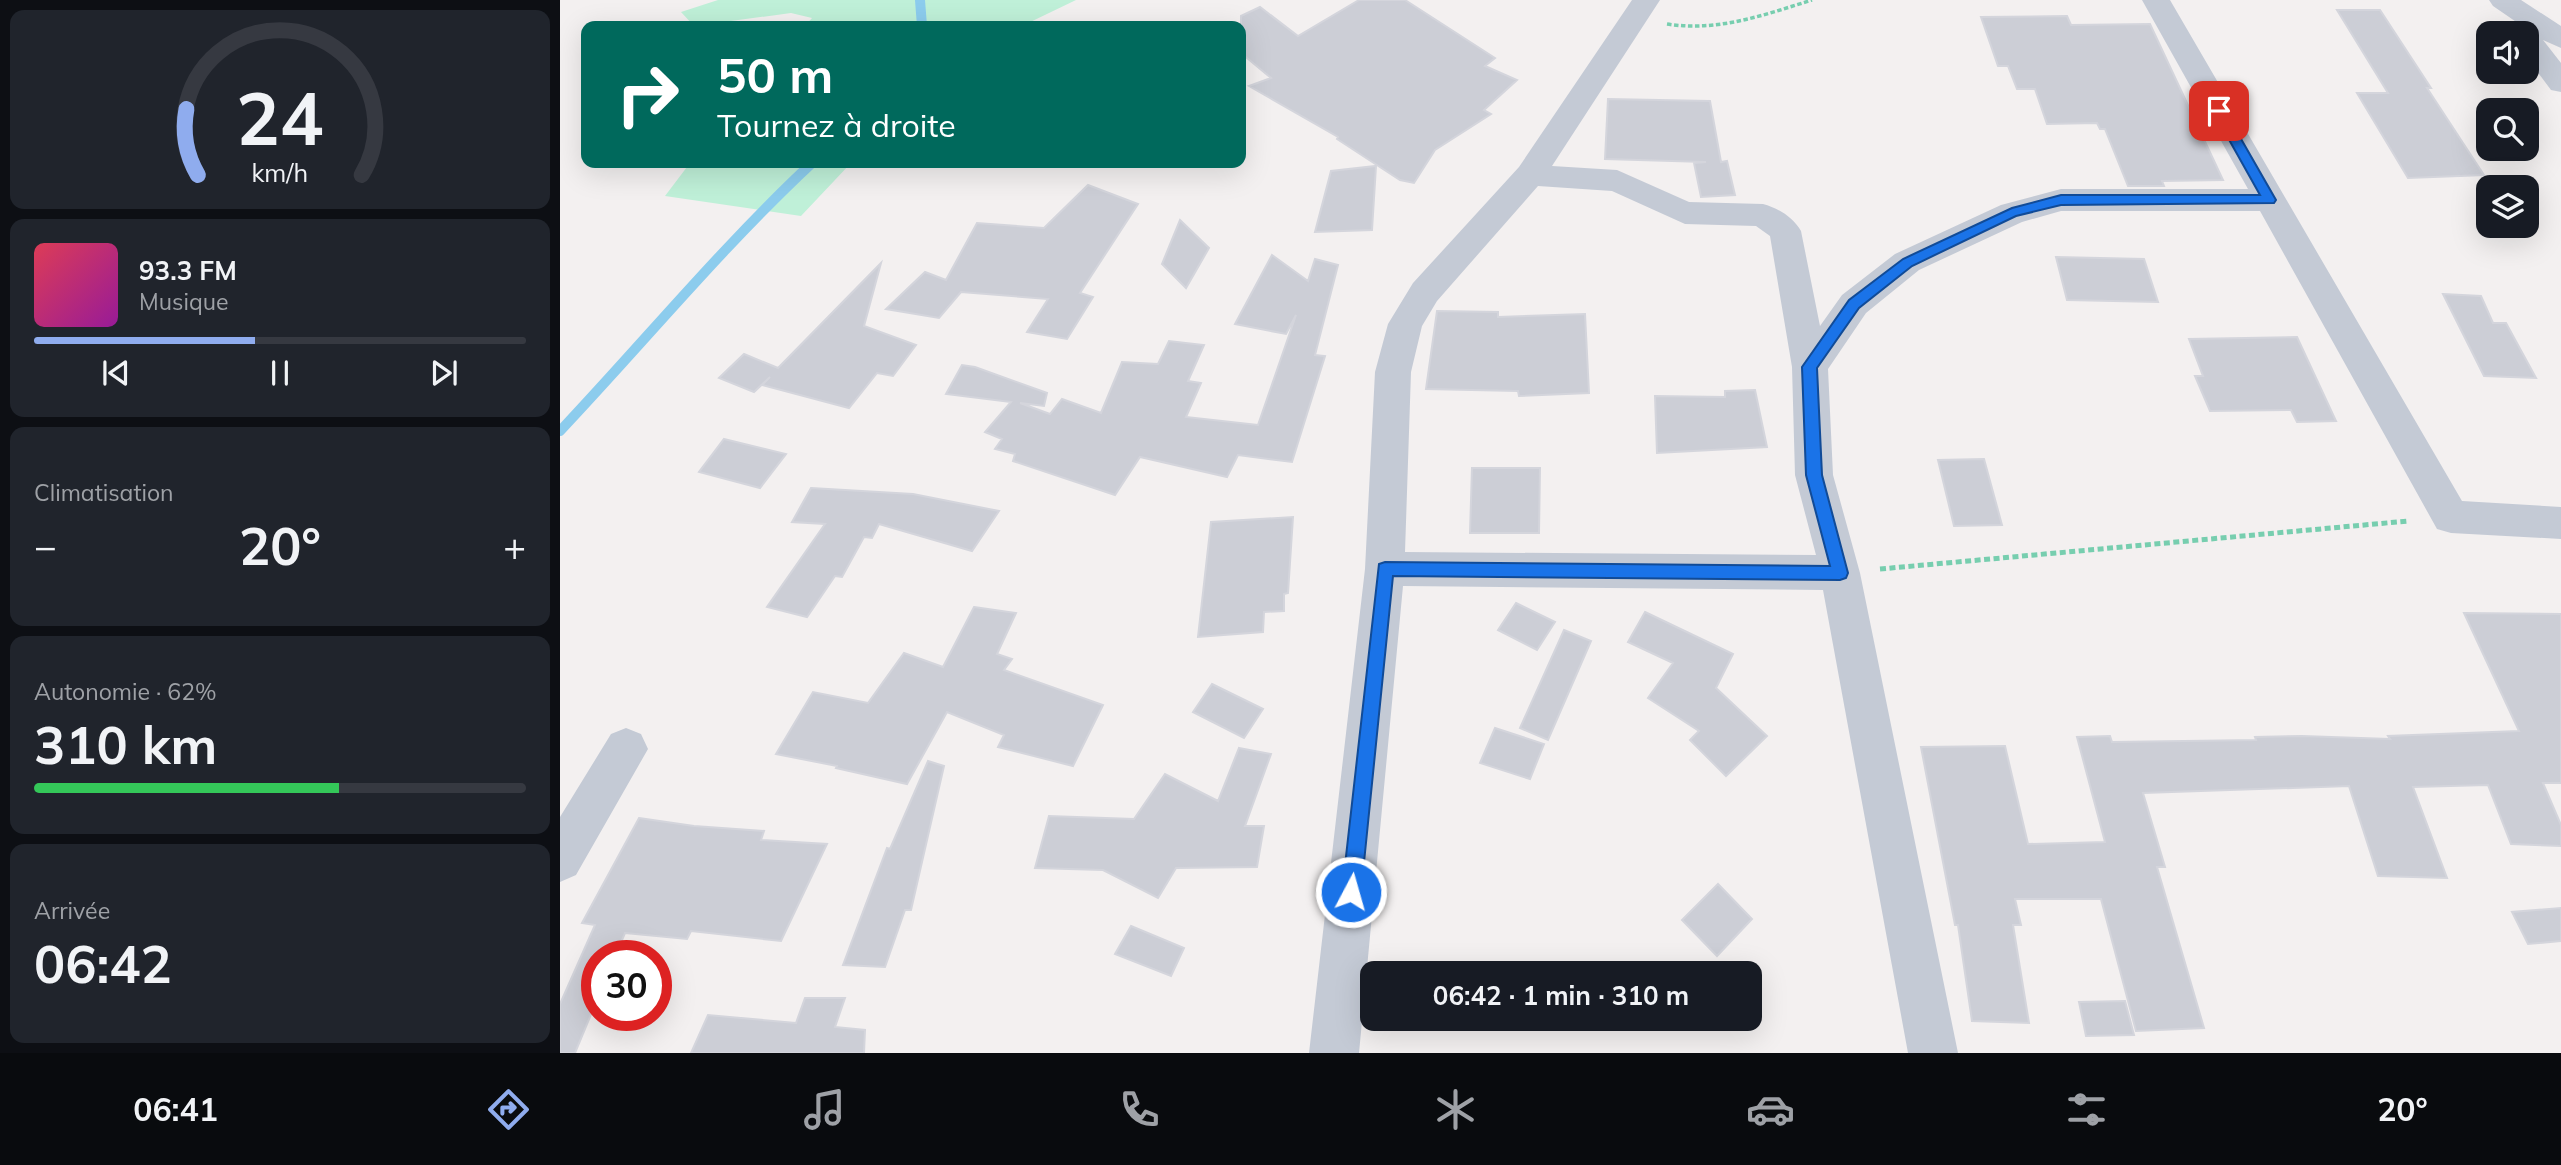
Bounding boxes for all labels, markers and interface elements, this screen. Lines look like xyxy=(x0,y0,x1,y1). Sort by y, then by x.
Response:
map controls xyxy=(2476,21,2539,238)
button: sound xyxy=(2476,21,2539,84)
text: 50 m xyxy=(717,44,833,105)
icon: right xyxy=(602,49,693,140)
text: 24 xyxy=(236,73,324,164)
pin xyxy=(2189,81,2249,141)
icon: arrive xyxy=(2200,92,2238,130)
button: search xyxy=(2476,98,2539,161)
text: Tournez à droite xyxy=(717,105,956,145)
text: km/h xyxy=(252,157,308,188)
button: layers xyxy=(2476,175,2539,238)
text: 93.3 FM xyxy=(139,254,237,287)
text: Musique xyxy=(139,287,228,316)
icon: previous xyxy=(97,354,135,392)
icon: pause xyxy=(261,354,299,392)
icon: next xyxy=(425,354,463,392)
text: Climatisation xyxy=(34,478,174,507)
text: 20° xyxy=(239,513,321,578)
text: − xyxy=(34,522,57,570)
text: + xyxy=(503,522,526,570)
text: Autonomie · 62% xyxy=(34,677,217,706)
text: 310 km xyxy=(34,712,217,777)
position arrow xyxy=(1314,855,1388,929)
text: Arrivée xyxy=(34,896,110,925)
text: 06:42 xyxy=(34,931,172,996)
speed limit sign: 30 xyxy=(581,940,672,1031)
text: 06:42 · 1 min · 310 m xyxy=(1433,979,1689,1012)
icon: directions xyxy=(484,1085,533,1134)
icon: music xyxy=(800,1085,849,1134)
icon: phone xyxy=(1115,1085,1164,1134)
icon: climate xyxy=(1431,1085,1480,1134)
icon: car xyxy=(1746,1085,1795,1134)
icon: filters xyxy=(2062,1085,2111,1134)
text: 06:41 xyxy=(133,1089,218,1129)
text: 20° xyxy=(2377,1089,2428,1129)

